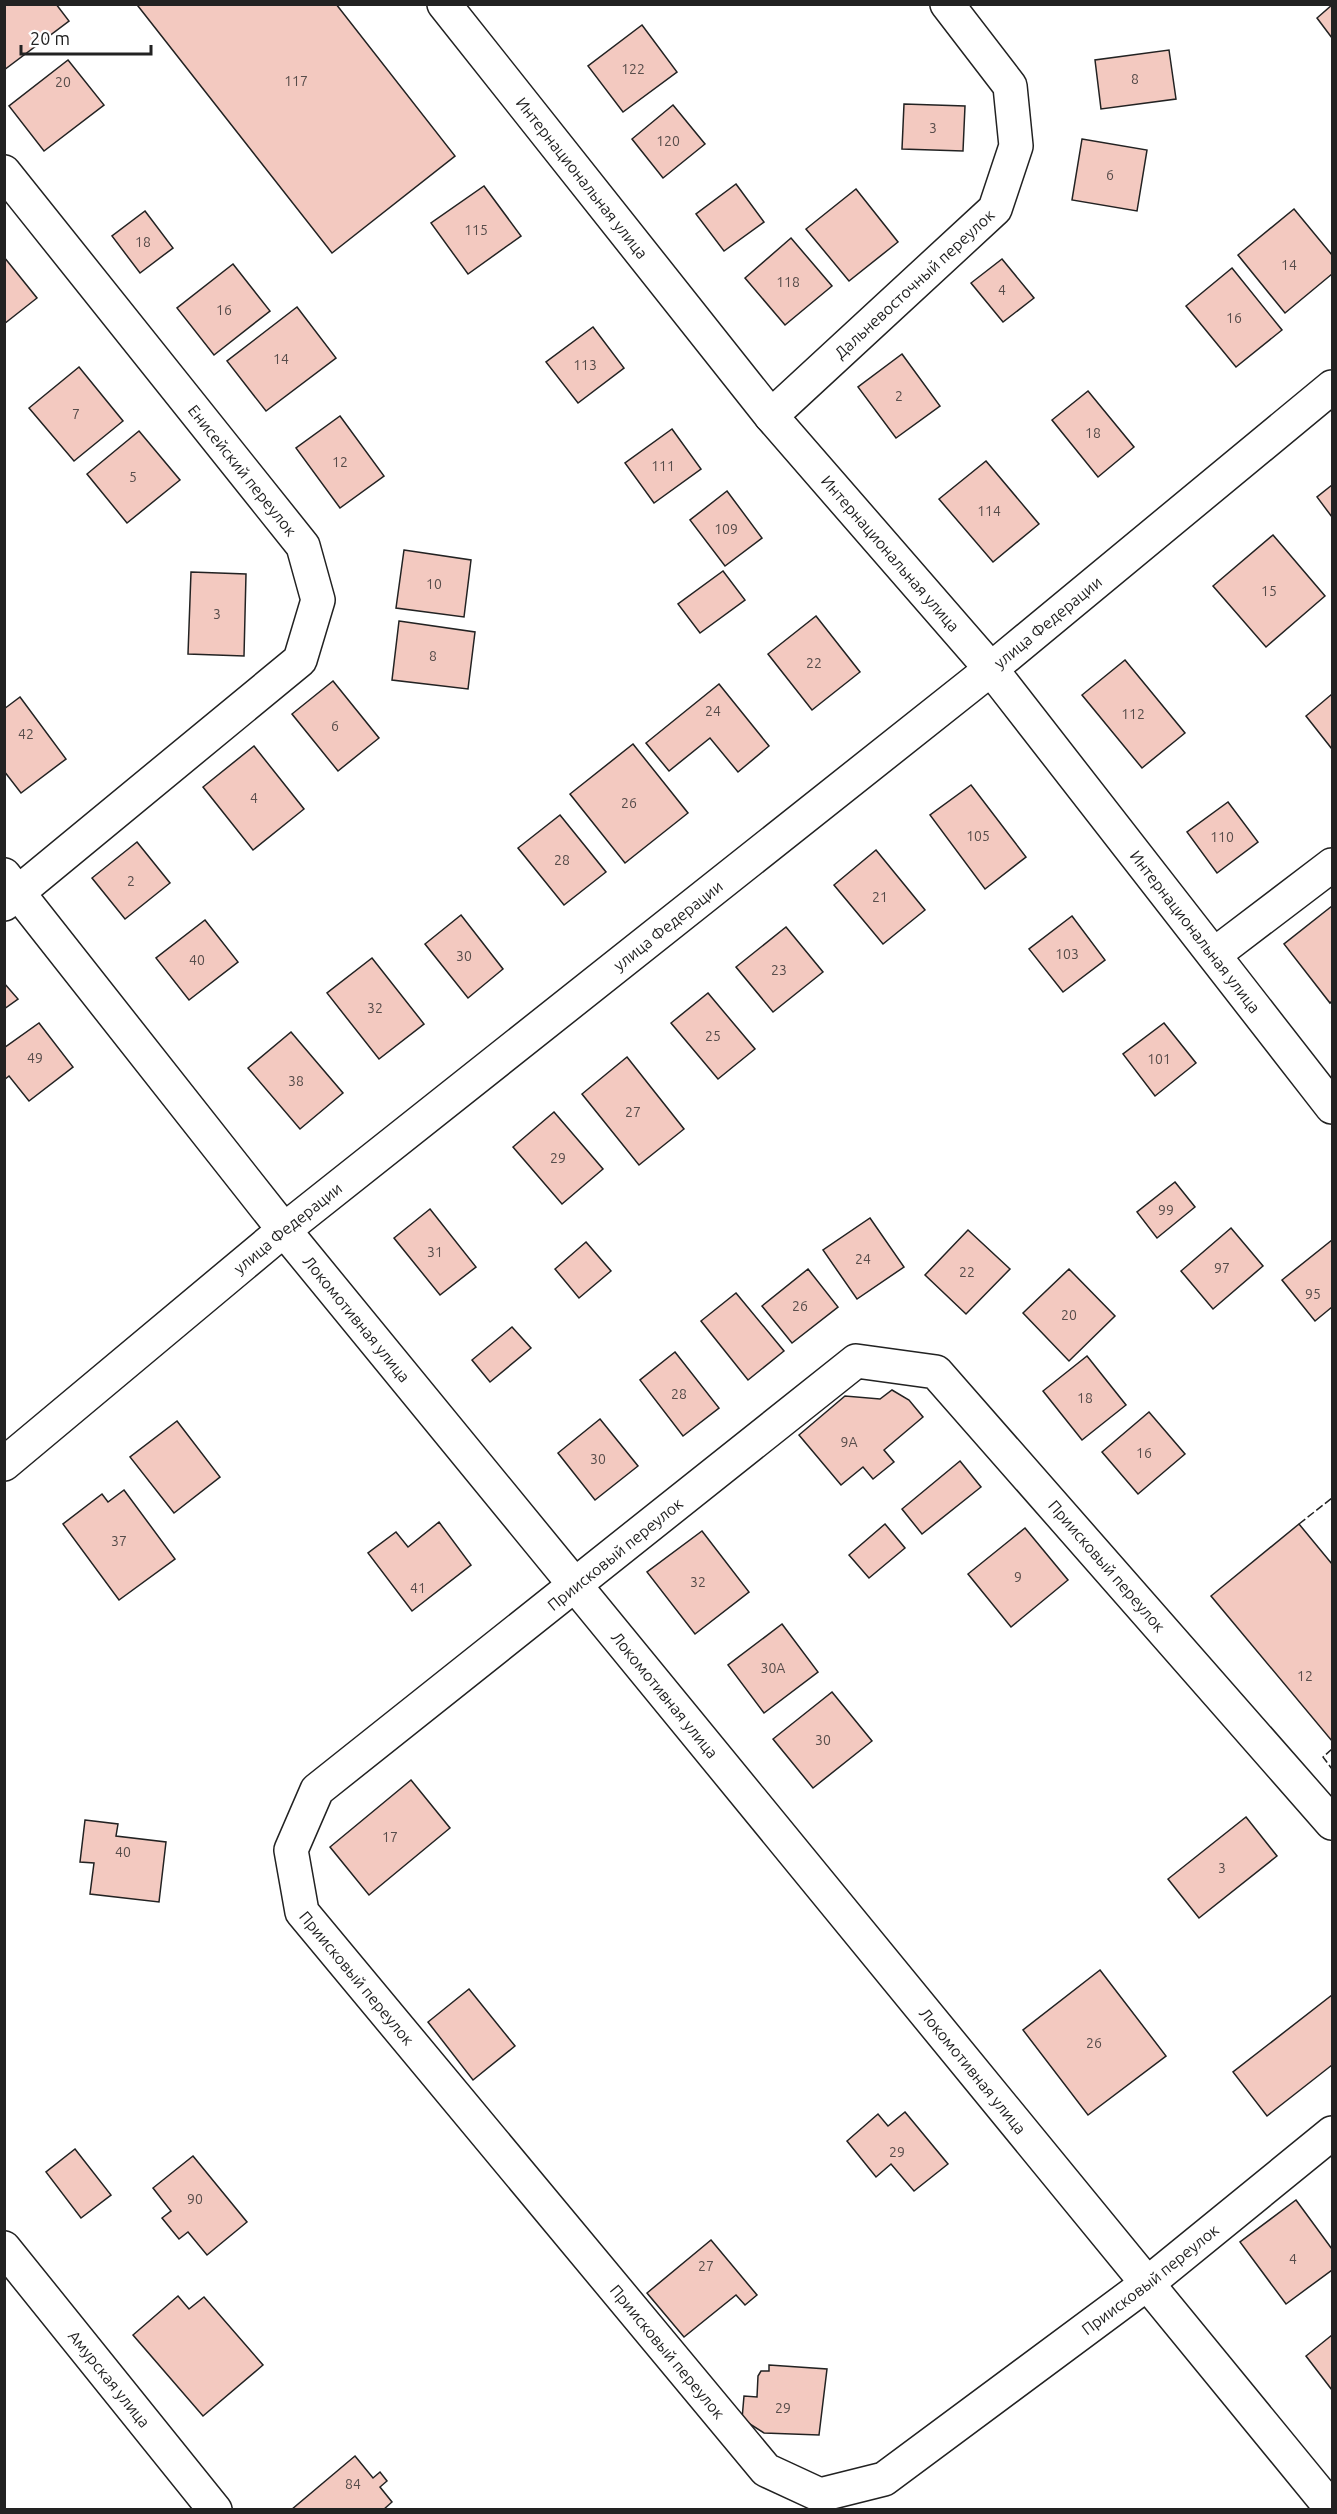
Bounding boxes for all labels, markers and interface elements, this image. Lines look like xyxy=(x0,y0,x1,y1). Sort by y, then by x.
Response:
scale bar xyxy=(21,18,152,56)
text: 20 m xyxy=(30,28,70,48)
house number: 122 xyxy=(621,61,645,77)
house number: 8 xyxy=(1131,71,1139,87)
house number: 117 xyxy=(284,73,308,89)
house number: 20 xyxy=(55,74,71,90)
street label: Интернациональная улица xyxy=(513,94,651,262)
house number: 3 xyxy=(929,120,937,136)
house number: 120 xyxy=(656,133,680,149)
house number: 6 xyxy=(1106,167,1114,183)
street label: Дальневосточный переулок xyxy=(831,205,998,362)
house number: 115 xyxy=(464,222,488,238)
house number: 18 xyxy=(135,234,151,250)
house number: 14 xyxy=(1281,257,1297,273)
house number: 118 xyxy=(776,274,800,290)
house number: 4 xyxy=(998,282,1006,298)
house number: 16 xyxy=(216,302,232,318)
house number: 16 xyxy=(1226,310,1242,326)
house number: 14 xyxy=(273,351,289,367)
house number: 113 xyxy=(573,357,597,373)
house number: 2 xyxy=(895,388,903,404)
street label: Енисейский переулок xyxy=(185,401,300,540)
house number: 7 xyxy=(72,406,80,422)
house number: 18 xyxy=(1085,425,1101,441)
house number: 12 xyxy=(332,454,348,470)
house number: 111 xyxy=(651,458,675,474)
house number: 5 xyxy=(129,469,137,485)
street label: Интернациональная улица xyxy=(818,472,963,635)
house number: 114 xyxy=(977,503,1001,519)
house number: 109 xyxy=(714,521,738,537)
street label: улица Федерации xyxy=(990,572,1105,672)
house number: 10 xyxy=(426,576,442,592)
house number: 15 xyxy=(1261,583,1277,599)
house number: 3 xyxy=(213,606,221,622)
house number: 8 xyxy=(429,648,437,664)
house number: 22 xyxy=(806,655,822,671)
house number: 24 xyxy=(705,703,721,719)
house number: 112 xyxy=(1121,706,1145,722)
house number: 6 xyxy=(331,718,339,734)
house number: 42 xyxy=(18,726,34,742)
house number: 4 xyxy=(250,790,258,806)
house number: 26 xyxy=(621,795,637,811)
house number: 105 xyxy=(966,828,990,844)
house number: 110 xyxy=(1210,829,1234,845)
street label: Интернациональная улица xyxy=(1127,847,1264,1016)
house number: 28 xyxy=(554,852,570,868)
house number: 2 xyxy=(127,873,135,889)
street label: улица Федерации xyxy=(610,877,726,974)
house number: 21 xyxy=(872,889,888,905)
house number: 103 xyxy=(1055,946,1079,962)
house number: 30 xyxy=(456,948,472,964)
house number: 40 xyxy=(189,952,205,968)
house number: 23 xyxy=(771,962,787,978)
house number: 32 xyxy=(367,1000,383,1016)
house number: 25 xyxy=(705,1028,721,1044)
house number: 49 xyxy=(27,1050,43,1066)
house number: 101 xyxy=(1147,1051,1171,1067)
house number: 38 xyxy=(288,1073,304,1089)
house number: 27 xyxy=(625,1104,641,1120)
house number: 29 xyxy=(550,1150,566,1166)
street label: улица Федерации xyxy=(230,1179,345,1277)
house number: 99 xyxy=(1158,1202,1174,1218)
house number: 31 xyxy=(427,1244,443,1260)
house number: 24 xyxy=(855,1251,871,1267)
street label: Локомотивная улица xyxy=(300,1252,414,1386)
house number: 97 xyxy=(1214,1260,1230,1276)
house number: 22 xyxy=(959,1264,975,1280)
house number: 95 xyxy=(1305,1286,1321,1302)
house number: 26 xyxy=(792,1298,808,1314)
house number: 20 xyxy=(1061,1307,1077,1323)
house number: 28 xyxy=(671,1386,687,1402)
house number: 18 xyxy=(1077,1390,1093,1406)
house number: 9А xyxy=(841,1434,858,1450)
house number: 16 xyxy=(1136,1445,1152,1461)
house number: 30 xyxy=(590,1451,606,1467)
street label: Приисковый переулок xyxy=(544,1494,686,1614)
street label: Приисковый переулок xyxy=(1045,1496,1169,1636)
house number: 37 xyxy=(111,1533,127,1549)
house number: 9 xyxy=(1014,1569,1022,1585)
house number: 32 xyxy=(690,1574,706,1590)
house number: 41 xyxy=(410,1580,426,1596)
street label: Локомотивная улица xyxy=(608,1628,722,1762)
house number: 30А xyxy=(761,1660,785,1676)
house number: 12 xyxy=(1297,1668,1313,1684)
house number: 30 xyxy=(815,1732,831,1748)
house number: 17 xyxy=(382,1829,398,1845)
house number: 40 xyxy=(115,1844,131,1860)
house number: 3 xyxy=(1218,1860,1226,1876)
street label: Приисковый переулок xyxy=(296,1907,418,2049)
street label: Локомотивная улица xyxy=(916,2004,1030,2137)
house number: 26 xyxy=(1086,2035,1102,2051)
house number: 29 xyxy=(889,2144,905,2160)
house number: 90 xyxy=(187,2191,203,2207)
street label: Приисковый переулок xyxy=(1078,2220,1222,2338)
house number: 4 xyxy=(1289,2251,1297,2267)
house number: 27 xyxy=(698,2258,714,2274)
street label: Приисковый переулок xyxy=(607,2281,728,2422)
street label: Амурская улица xyxy=(65,2327,154,2431)
house number: 29 xyxy=(775,2400,791,2416)
house number: 84 xyxy=(345,2476,361,2492)

